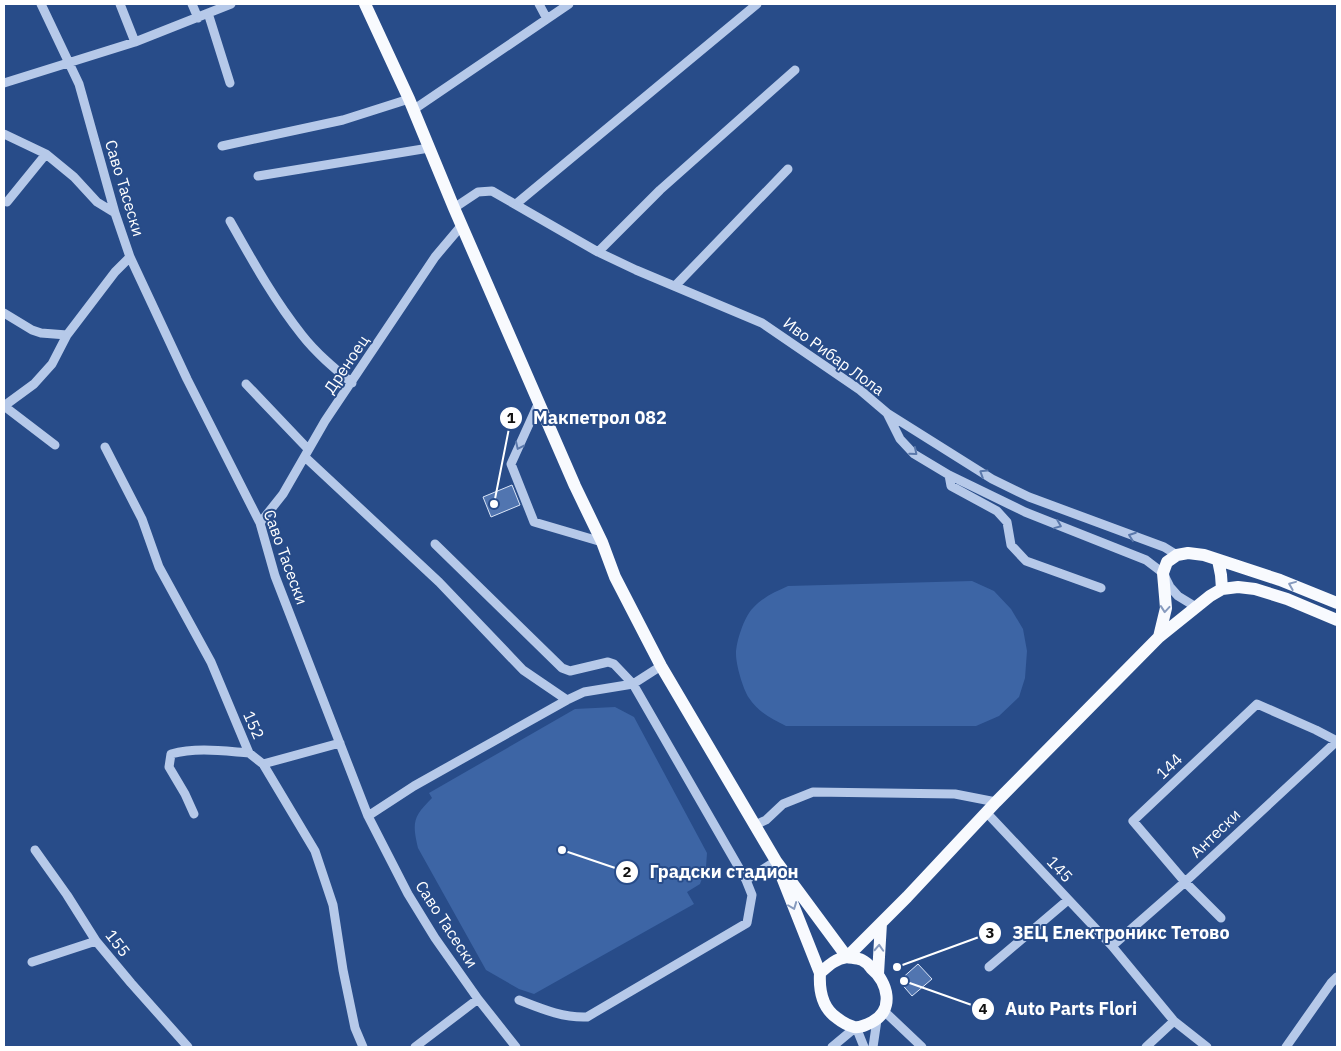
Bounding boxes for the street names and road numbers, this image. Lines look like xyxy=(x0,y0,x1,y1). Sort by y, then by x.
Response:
street label: Саво Тасески xyxy=(101,137,149,239)
street label: Иво Рибар Лола xyxy=(780,313,889,400)
street label: Дреноец xyxy=(319,331,373,397)
street label: Саво Тасески xyxy=(260,507,312,607)
street label: 152 xyxy=(239,708,269,742)
street label: 144 xyxy=(1152,749,1186,783)
street label: Антески xyxy=(1186,804,1244,862)
street label: 145 xyxy=(1043,852,1077,886)
street label: Саво Тасески xyxy=(411,877,483,971)
street label: 155 xyxy=(101,925,135,961)

